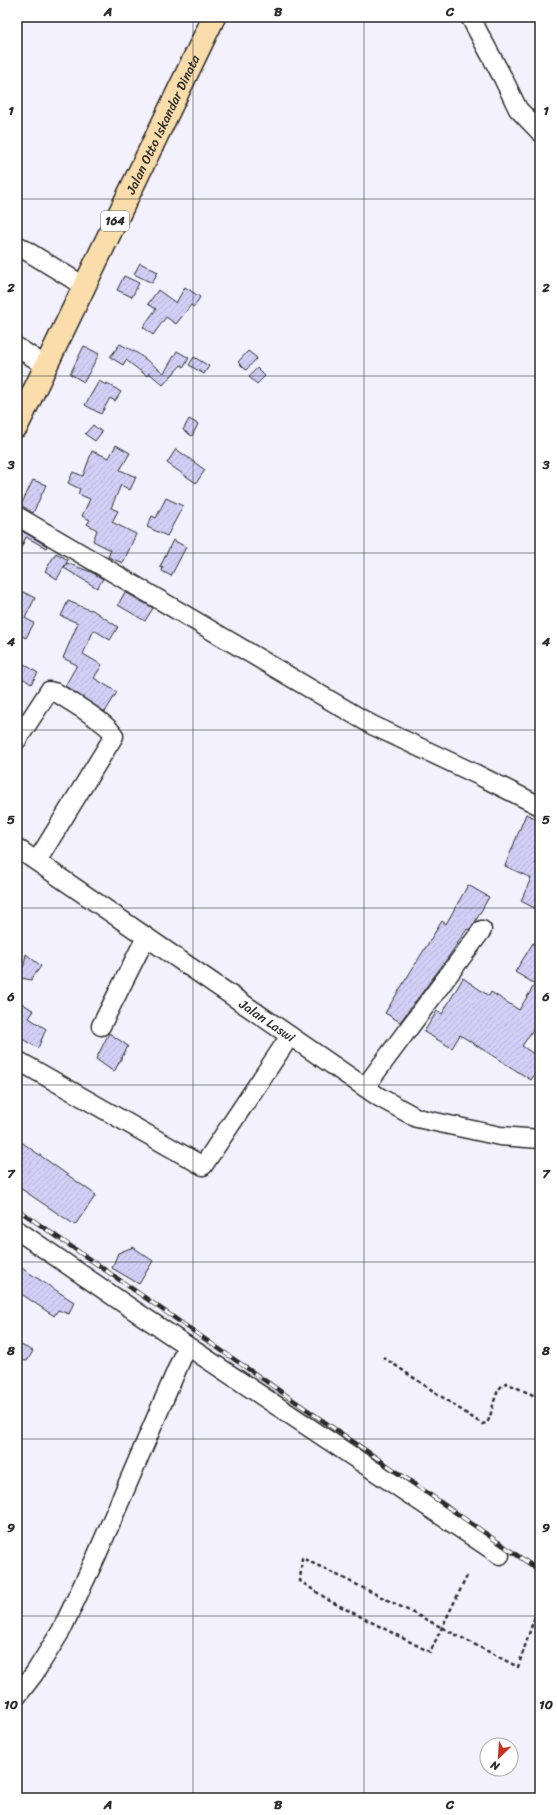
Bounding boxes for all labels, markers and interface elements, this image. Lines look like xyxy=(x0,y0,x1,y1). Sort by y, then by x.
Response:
text: A xyxy=(103,0,112,23)
text: B xyxy=(274,0,283,23)
text: C xyxy=(445,0,455,23)
street label: Jalan Otto Iskandar Dinata xyxy=(119,50,206,199)
text: 1 xyxy=(8,99,14,122)
text: 1 xyxy=(543,99,549,122)
road number: 164 xyxy=(101,211,129,231)
text: 2 xyxy=(6,276,15,299)
text: 2 xyxy=(541,276,550,299)
text: 3 xyxy=(6,453,15,476)
text: 3 xyxy=(541,453,550,476)
text: 4 xyxy=(6,630,16,653)
text: 4 xyxy=(541,630,551,653)
text: 5 xyxy=(7,808,15,831)
text: 5 xyxy=(542,808,550,831)
text: 6 xyxy=(6,985,15,1008)
text: 6 xyxy=(541,985,550,1008)
street label: Jalan Laswi xyxy=(234,993,300,1048)
text: 7 xyxy=(7,1162,16,1185)
text: 7 xyxy=(542,1162,551,1185)
text: 8 xyxy=(6,1339,15,1362)
text: 8 xyxy=(541,1339,550,1362)
text: 9 xyxy=(7,1516,15,1539)
text: 9 xyxy=(542,1516,550,1539)
text: 10 xyxy=(4,1693,18,1716)
text: 10 xyxy=(539,1693,553,1716)
north arrow xyxy=(479,1737,519,1777)
text: N xyxy=(487,1755,503,1776)
text: A xyxy=(103,1793,112,1815)
text: B xyxy=(274,1793,283,1815)
text: C xyxy=(445,1793,455,1815)

